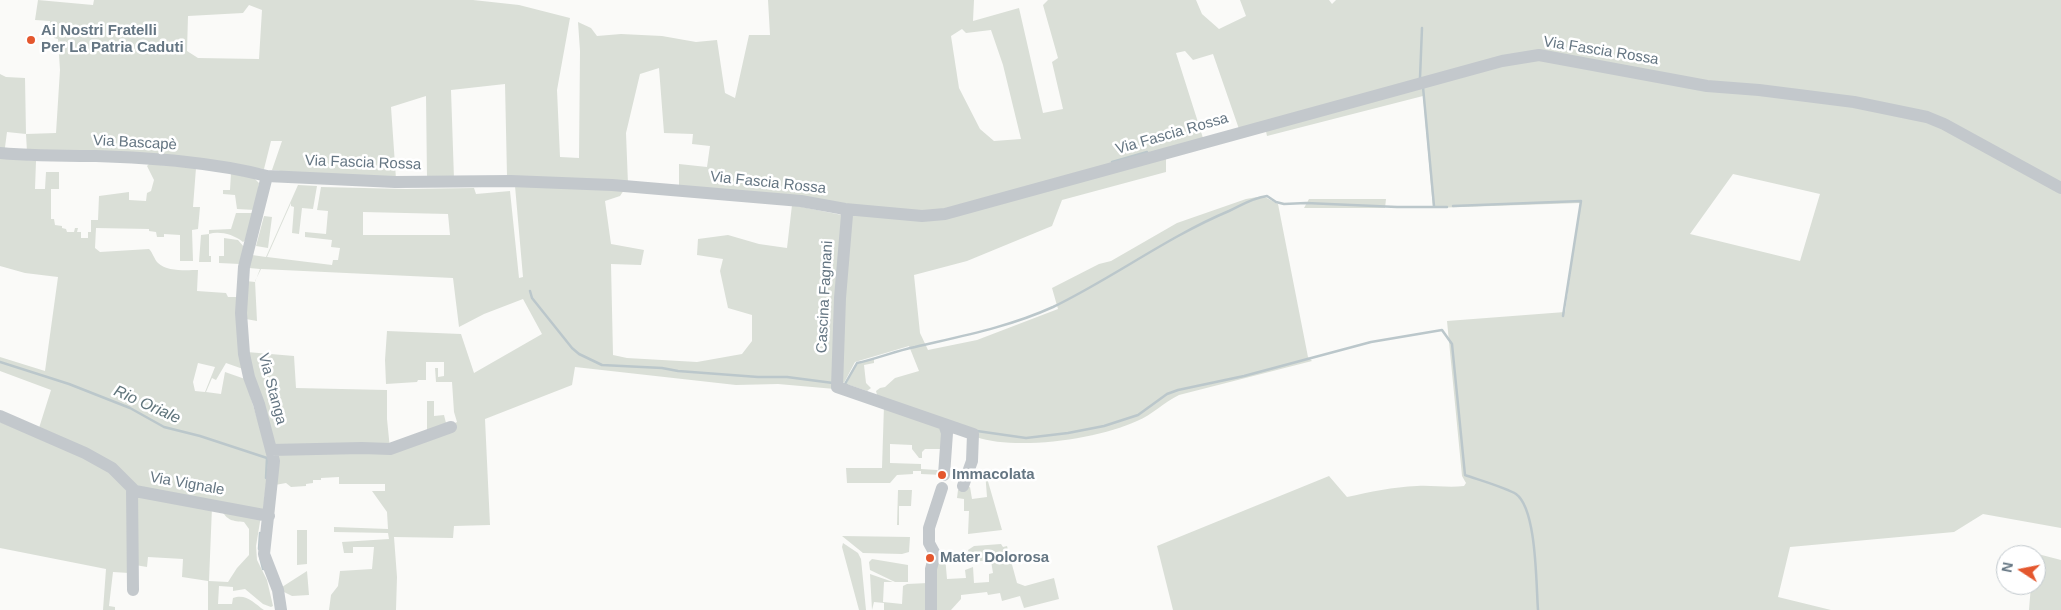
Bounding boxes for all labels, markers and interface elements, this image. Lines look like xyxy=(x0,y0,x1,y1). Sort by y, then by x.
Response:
place label: Ai Nostri Fratelli Per La Patria Caduti xyxy=(41,22,184,57)
street label: Via Fascia Rossa xyxy=(1542,33,1660,69)
marker: Ai Nostri Fratelli Per La Patria Caduti xyxy=(25,34,37,46)
street label: Via Fascia Rossa xyxy=(1114,109,1230,159)
street label: Via Bascapè xyxy=(93,132,177,154)
street label: Via Fascia Rossa xyxy=(305,152,421,174)
street label: Via Fascia Rossa xyxy=(709,168,827,198)
street label: Cascina Fagnani xyxy=(813,240,837,354)
street label: Via Stanga xyxy=(254,351,290,427)
water label: Rio Oriale xyxy=(111,382,183,428)
place label: Immacolata xyxy=(952,466,1035,484)
street label: Via Vignale xyxy=(148,469,226,499)
marker: Immacolata xyxy=(936,469,948,481)
north arrow xyxy=(1996,545,2046,595)
place label: Mater Dolorosa xyxy=(940,549,1049,567)
marker: Mater Dolorosa xyxy=(924,552,936,564)
text: N xyxy=(1998,561,2016,574)

